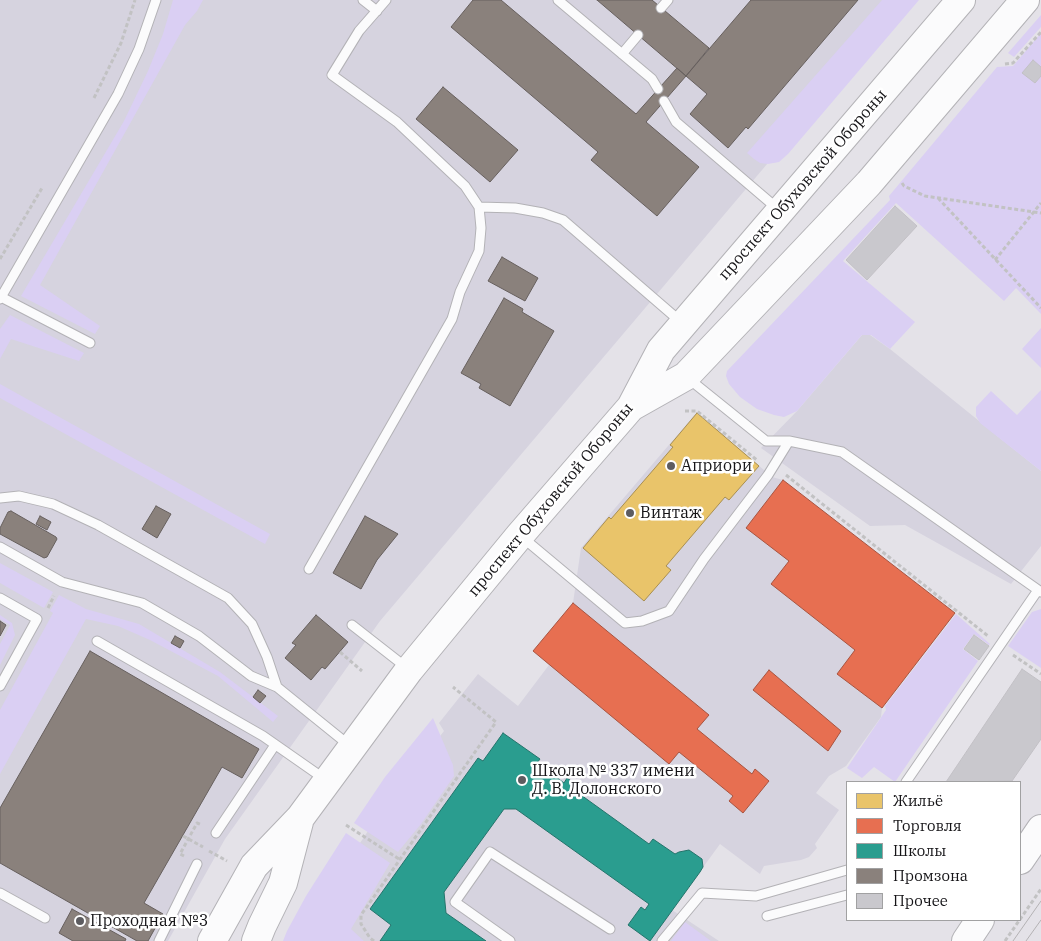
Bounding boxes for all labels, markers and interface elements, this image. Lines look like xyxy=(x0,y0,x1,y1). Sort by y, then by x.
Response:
street label: проспект Обуховской Обороны xyxy=(715,86,891,284)
street label: проспект Обуховской Обороны xyxy=(464,399,638,601)
place label: Априори xyxy=(681,456,752,476)
marker: Априори xyxy=(665,460,677,472)
place label: Винтаж xyxy=(640,503,702,523)
marker: Винтаж xyxy=(624,507,636,519)
place label: Школа № 337 имени Д. В. Долонского xyxy=(532,761,695,799)
marker: Школа № 337 имени Д. В. Долонского xyxy=(516,774,528,786)
legend xyxy=(846,781,1021,921)
text: Жильё xyxy=(893,791,943,810)
text: Торговля xyxy=(893,816,962,835)
text: Школы xyxy=(893,841,946,860)
text: Промзона xyxy=(893,866,968,885)
text: Прочее xyxy=(893,891,948,910)
place label: Проходная №3 xyxy=(90,911,208,931)
marker: Проходная №3 xyxy=(74,915,86,927)

